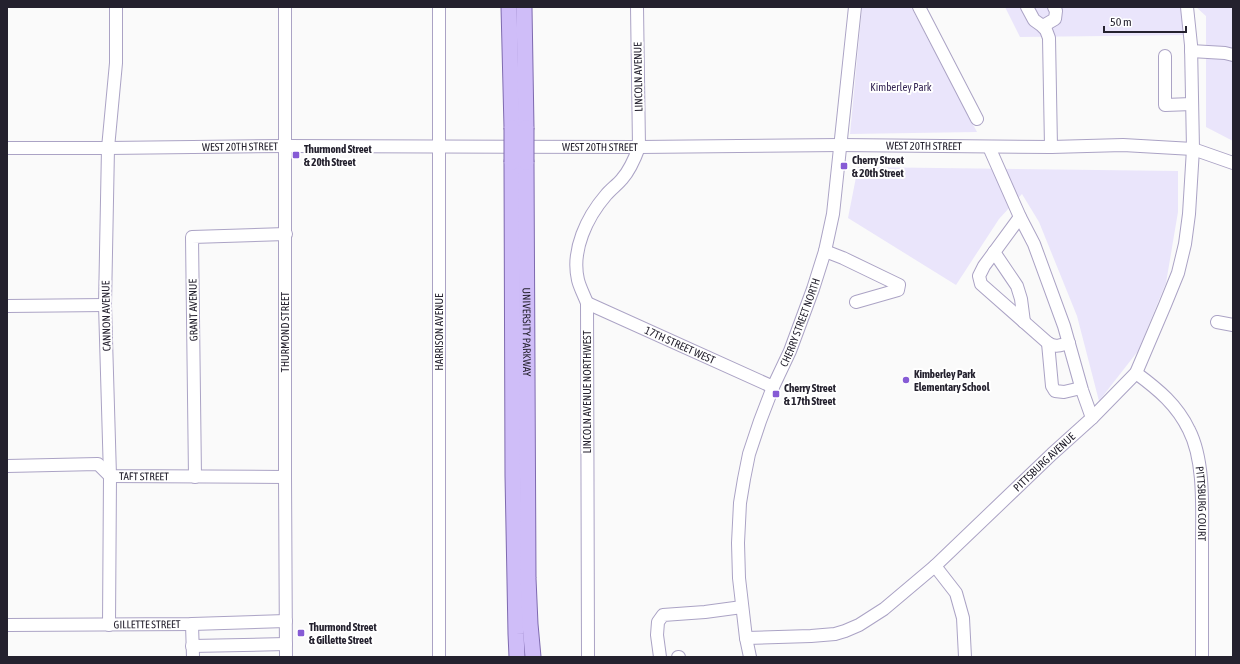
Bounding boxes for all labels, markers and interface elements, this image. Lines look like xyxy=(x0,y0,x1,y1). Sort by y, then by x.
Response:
scale bar xyxy=(1104,8,1186,34)
text: 50 m xyxy=(1110,15,1132,29)
street label: LINCOLN AVENUE xyxy=(631,42,645,112)
park label: Kimberley Park xyxy=(870,81,932,93)
street label: WEST 20TH STREET xyxy=(886,139,962,152)
street label: WEST 20TH STREET xyxy=(202,140,278,153)
street label: WEST 20TH STREET xyxy=(562,141,638,153)
place label: Thurmond Street & 20th Street xyxy=(304,143,373,168)
marker: Thurmond Street & 20th Street xyxy=(291,150,301,160)
place label: Cherry Street & 20th Street xyxy=(852,154,905,179)
marker: Cherry Street & 20th Street xyxy=(839,161,849,171)
street label: CHERRY STREET NORTH xyxy=(777,277,822,369)
street label: GRANT AVENUE xyxy=(186,278,200,341)
street label: CANNON AVENUE xyxy=(99,280,113,351)
street label: UNIVERSITY PARKWAY xyxy=(521,288,533,377)
street label: THURMOND STREET xyxy=(279,292,291,372)
street label: HARRISON AVENUE xyxy=(433,293,445,371)
street label: 17TH STREET WEST xyxy=(643,324,717,366)
street label: LINCOLN AVENUE NORTHWEST xyxy=(581,330,593,454)
place label: Kimberley Park Elementary School xyxy=(914,368,991,393)
marker: Kimberley Park Elementary School xyxy=(901,375,911,385)
place label: Cherry Street & 17th Street xyxy=(784,382,837,407)
marker: Cherry Street & 17th Street xyxy=(771,389,781,399)
street label: PITTSBURG AVENUE xyxy=(1011,430,1078,494)
street label: PITTSBURG COURT xyxy=(1194,465,1208,541)
street label: TAFT STREET xyxy=(119,470,169,482)
street label: GILLETTE STREET xyxy=(113,618,181,630)
place label: Thurmond Street & Gillette Street xyxy=(309,621,378,646)
marker: Thurmond Street & Gillette Street xyxy=(296,628,306,638)

